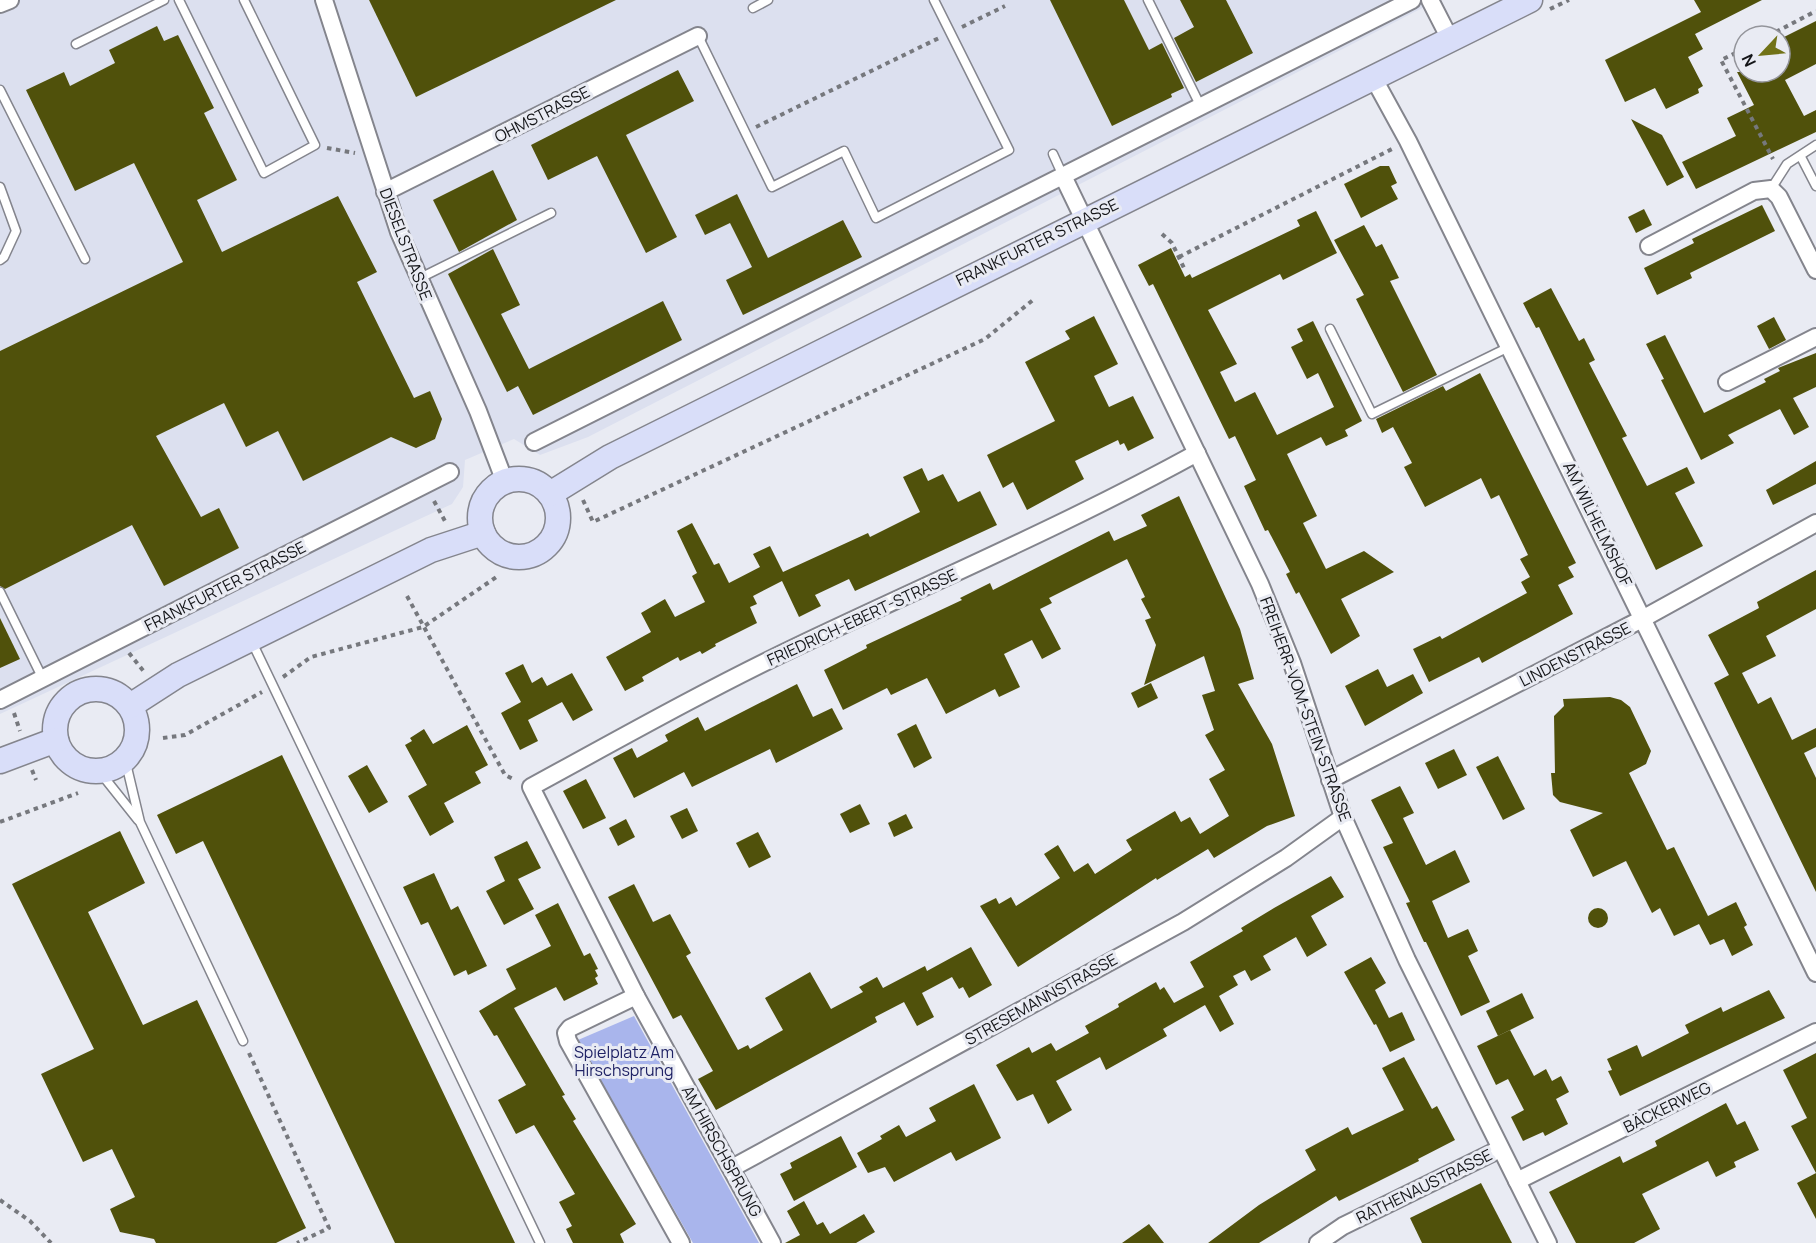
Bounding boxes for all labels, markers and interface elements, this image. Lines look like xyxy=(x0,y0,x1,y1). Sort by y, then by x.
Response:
north arrow xyxy=(1732,24,1792,84)
text: N xyxy=(1736,51,1761,71)
street label: OHMSTRASSE xyxy=(491,81,593,147)
street label: DIESELSTRASSE xyxy=(374,185,438,303)
street label: FRANKFURTER STRASSE xyxy=(952,193,1122,291)
street label: AM WILHELMSHOF xyxy=(1558,458,1638,590)
street label: FRANKFURTER STRASSE xyxy=(140,536,310,636)
street label: FRIEDRICH-EBERT-STRASSE xyxy=(763,563,961,671)
street label: FREIHERR-VOM-STEIN-STRASSE xyxy=(1255,594,1357,824)
street label: LINDENSTRASSE xyxy=(1516,616,1634,692)
street label: STRESEMANNSTRASSE xyxy=(961,948,1121,1050)
park label: Spielplatz Am Hirschsprung xyxy=(574,1041,674,1081)
street label: BÄCKERWEG xyxy=(1620,1076,1714,1138)
street label: AM HIRSCHSPRUNG xyxy=(677,1081,767,1221)
street label: RATHENAUSTRASSE xyxy=(1352,1143,1496,1229)

